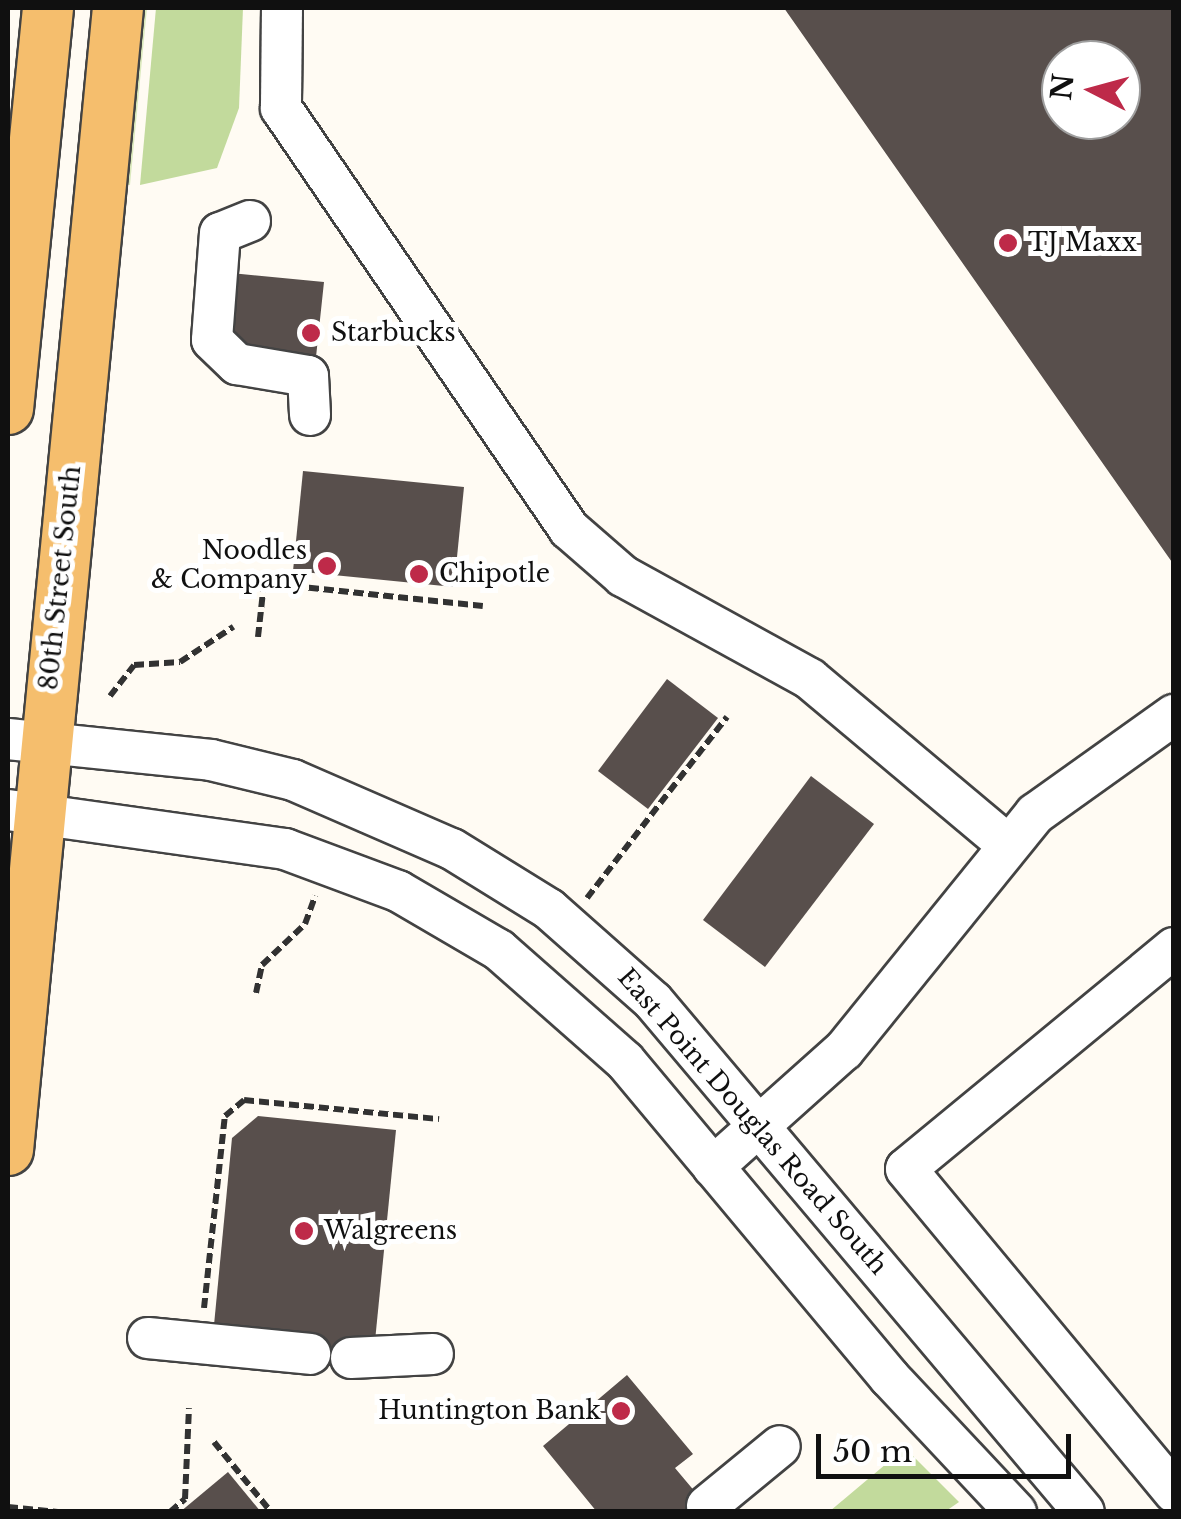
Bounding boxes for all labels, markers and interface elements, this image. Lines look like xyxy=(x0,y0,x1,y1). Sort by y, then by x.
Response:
north arrow xyxy=(1041,40,1141,140)
text: N xyxy=(1044,72,1081,102)
place label: TJ Maxx xyxy=(1028,228,1137,258)
marker: TJ Maxx xyxy=(997,232,1019,254)
place label: Starbucks xyxy=(331,318,455,348)
marker: Starbucks xyxy=(300,322,322,344)
street label: 80th Street South xyxy=(34,465,88,691)
place label: Noodles & Company xyxy=(151,537,307,596)
marker: Noodles & Company xyxy=(316,555,338,577)
place label: Chipotle xyxy=(439,559,550,589)
marker: Chipotle xyxy=(408,563,430,585)
street label: East Point Douglas Road South xyxy=(611,963,893,1281)
place label: Walgreens xyxy=(324,1216,457,1246)
marker: Walgreens xyxy=(293,1220,315,1242)
place label: Huntington Bank xyxy=(378,1396,601,1426)
marker: Huntington Bank xyxy=(610,1400,632,1422)
scale bar xyxy=(821,1414,1076,1476)
text: 50 m xyxy=(833,1433,912,1470)

